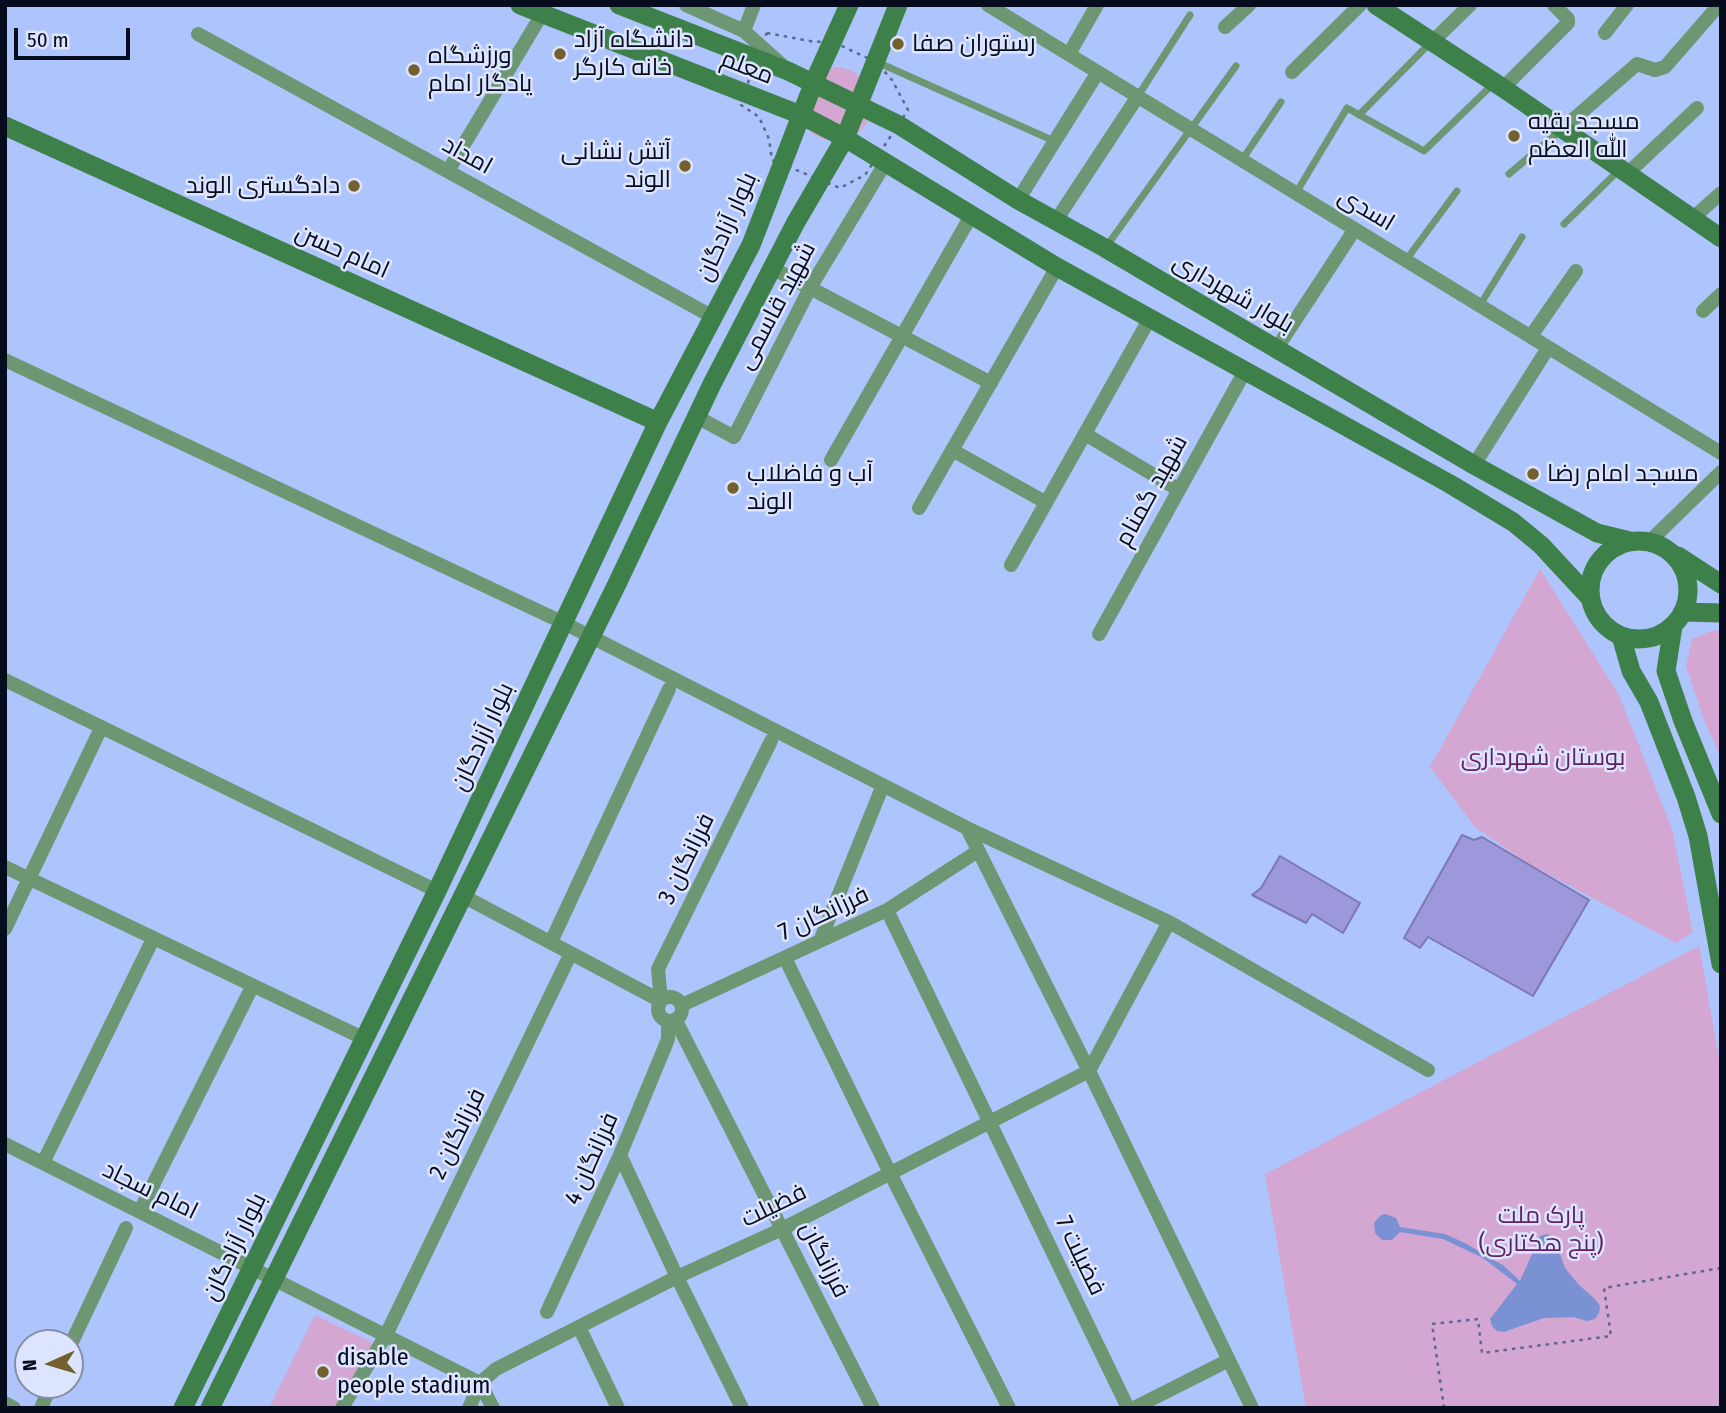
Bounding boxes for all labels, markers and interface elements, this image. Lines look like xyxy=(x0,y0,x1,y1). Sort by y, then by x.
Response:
scale bar xyxy=(18,14,133,58)
place label: دانشگاه آزاد خانه کارگر xyxy=(574,26,694,82)
text: 50 m xyxy=(27,27,69,53)
place label: رستوران صفا xyxy=(912,30,1036,58)
marker: رستوران صفا xyxy=(890,36,906,52)
place label: ورزشگاه یادگار امام xyxy=(428,42,532,98)
street label: معلم xyxy=(717,45,777,91)
marker: دانشگاه آزاد خانه کارگر xyxy=(552,46,568,62)
marker: ورزشگاه یادگار امام xyxy=(406,62,422,78)
place label: مسجد بقیه الله العظم xyxy=(1528,108,1640,164)
marker: مسجد بقیه الله العظم xyxy=(1506,128,1522,144)
street label: امداد xyxy=(437,131,497,181)
place label: آتش نشانی الوند xyxy=(561,138,671,194)
marker: آتش نشانی الوند xyxy=(677,158,693,174)
street label: بلوار آزادگان xyxy=(690,168,764,286)
place label: دادگستری الوند xyxy=(186,172,340,200)
marker: دادگستری الوند xyxy=(346,178,362,194)
street label: اسدی xyxy=(1333,182,1399,238)
street label: امام حسن xyxy=(291,219,393,285)
street label: شهید قاسمی xyxy=(731,237,823,375)
street label: بلوار شهرداری xyxy=(1167,248,1299,340)
street label: شهید گمنام xyxy=(1110,430,1194,552)
place label: آب و فاضلاب الوند xyxy=(747,460,873,516)
place label: مسجد امام رضا xyxy=(1547,460,1699,488)
marker: مسجد امام رضا xyxy=(1525,466,1541,482)
marker: آب و فاضلاب الوند xyxy=(725,480,741,496)
street label: بلوار آزادگان xyxy=(445,678,521,796)
park label: بوستان شهرداری xyxy=(1461,744,1625,772)
street label: فرزانگان 3 xyxy=(653,809,721,909)
street label: فرزانگان 7 xyxy=(774,881,874,947)
street label: فرزانگان 2 xyxy=(424,1084,492,1184)
street label: فرزانگان 4 xyxy=(559,1108,625,1210)
street label: امام سجاد xyxy=(98,1156,202,1226)
street label: فضیلت xyxy=(737,1178,811,1234)
street label: بلوار آزادگان xyxy=(197,1188,273,1306)
park label: پارک ملت (پنج هکتاری) xyxy=(1478,1202,1604,1258)
street label: فضیلت 7 xyxy=(1049,1212,1111,1300)
street label: فرزانگان xyxy=(793,1217,855,1303)
north arrow xyxy=(14,1329,84,1399)
place label: disable people stadium xyxy=(337,1344,490,1400)
text: N xyxy=(18,1359,41,1372)
marker: disable people stadium xyxy=(315,1364,331,1380)

